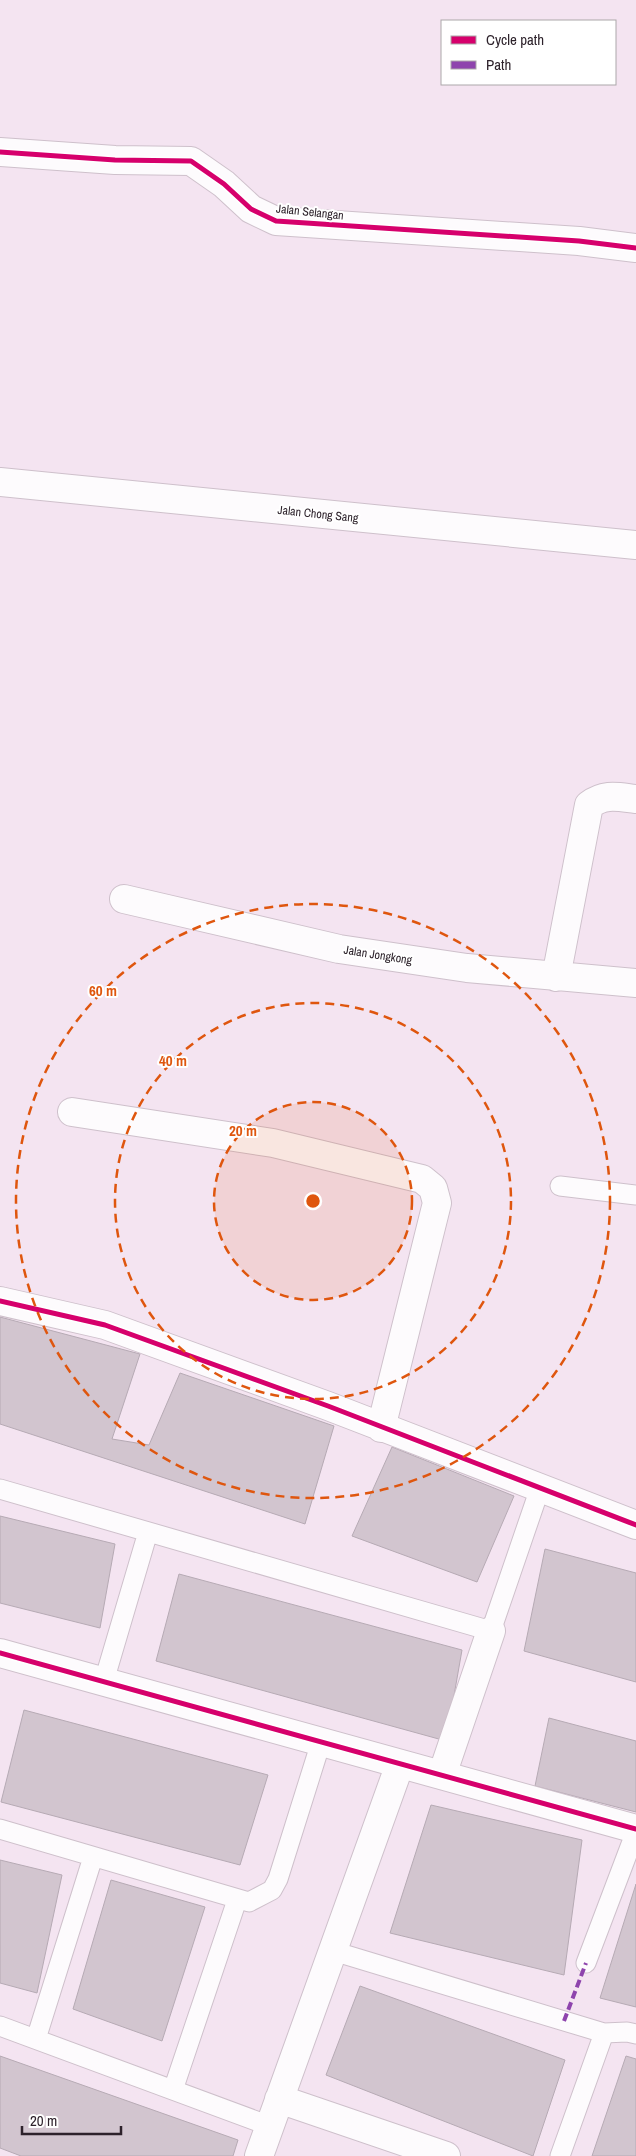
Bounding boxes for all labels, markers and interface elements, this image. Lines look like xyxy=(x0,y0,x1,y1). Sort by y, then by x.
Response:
legend xyxy=(441,20,616,85)
text: Cycle path xyxy=(486,29,544,50)
text: Path xyxy=(486,54,511,75)
street label: Jalan Selangan xyxy=(275,200,345,224)
street label: Jalan Chong Sang xyxy=(277,502,360,526)
street label: Jalan Jongkong xyxy=(343,942,414,968)
text: 60 m xyxy=(89,980,117,1001)
text: 40 m xyxy=(159,1050,187,1071)
text: 20 m xyxy=(229,1120,257,1141)
centre of rings xyxy=(304,1192,322,1210)
scale bar xyxy=(22,2104,121,2136)
text: 20 m xyxy=(30,2110,57,2131)

